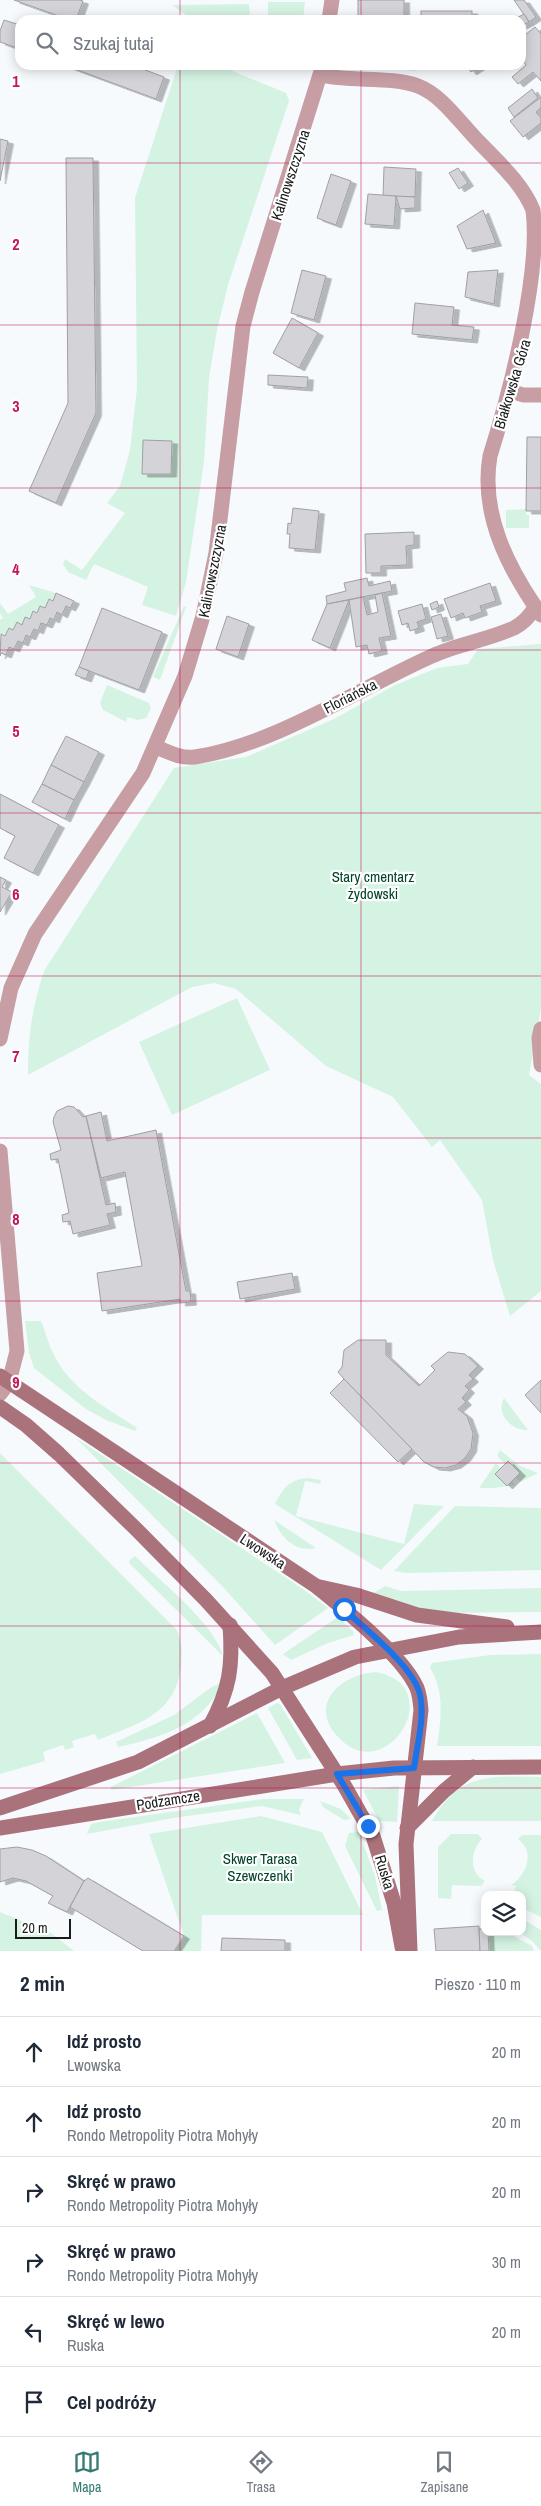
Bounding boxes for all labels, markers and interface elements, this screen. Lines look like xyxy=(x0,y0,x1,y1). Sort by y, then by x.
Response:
search box xyxy=(15,15,526,70)
icon: search xyxy=(33,29,61,57)
text: Szukaj tutaj xyxy=(73,30,154,56)
text: 1 xyxy=(12,70,20,92)
street label: Kalinowszczyzna xyxy=(265,127,315,223)
text: 2 xyxy=(12,233,20,255)
street label: Białkowska Góra xyxy=(488,336,536,432)
text: 3 xyxy=(12,395,20,417)
street label: Kalinowszczyzna xyxy=(193,523,231,619)
text: 4 xyxy=(12,558,20,580)
street label: Floriańska xyxy=(320,674,380,718)
text: 5 xyxy=(12,720,20,742)
park label: Stary cmentarz żydowski xyxy=(332,866,414,904)
text: 6 xyxy=(12,883,20,905)
text: 7 xyxy=(12,1045,20,1067)
text: 8 xyxy=(12,1208,20,1230)
text: 9 xyxy=(12,1371,20,1393)
street label: Lwowska xyxy=(236,1528,290,1574)
route start xyxy=(333,1598,356,1621)
street label: Podzamcze xyxy=(135,1785,202,1815)
route end xyxy=(357,1815,380,1838)
park label: Skwer Tarasa Szewczenki xyxy=(223,1848,297,1886)
street label: Ruska xyxy=(370,1852,400,1892)
map controls xyxy=(481,1891,526,1936)
button: layers xyxy=(481,1891,526,1936)
scale bar xyxy=(15,1916,71,1939)
text: 20 m xyxy=(22,1919,48,1937)
text: 2 min xyxy=(20,1969,65,1998)
text: Pieszo · 110 m xyxy=(434,1973,521,1995)
text: Idź prosto xyxy=(67,2028,141,2054)
icon: ahead xyxy=(20,2038,48,2066)
text: 20 m xyxy=(492,2041,521,2063)
text: Lwowska xyxy=(67,2054,121,2076)
text: Idź prosto xyxy=(67,2098,141,2124)
icon: ahead xyxy=(20,2108,48,2136)
text: 20 m xyxy=(492,2111,521,2133)
text: Rondo Metropolity Piotra Mohyły xyxy=(67,2124,258,2146)
text: Skręć w prawo xyxy=(67,2168,176,2194)
icon: right xyxy=(20,2178,48,2206)
text: 20 m xyxy=(492,2181,521,2203)
text: Rondo Metropolity Piotra Mohyły xyxy=(67,2194,258,2216)
text: Skręć w prawo xyxy=(67,2238,176,2264)
icon: right xyxy=(20,2248,48,2276)
text: 30 m xyxy=(492,2251,521,2273)
text: Rondo Metropolity Piotra Mohyły xyxy=(67,2264,258,2286)
text: Skręć w lewo xyxy=(67,2308,165,2334)
icon: left xyxy=(20,2318,48,2346)
text: 20 m xyxy=(492,2321,521,2343)
text: Ruska xyxy=(67,2334,104,2356)
icon: arrive xyxy=(20,2388,48,2416)
text: Cel podróży xyxy=(67,2389,156,2415)
tab: Mapa xyxy=(73,2448,101,2496)
tab: Trasa xyxy=(246,2448,275,2496)
tab: Zapisane xyxy=(421,2448,468,2496)

